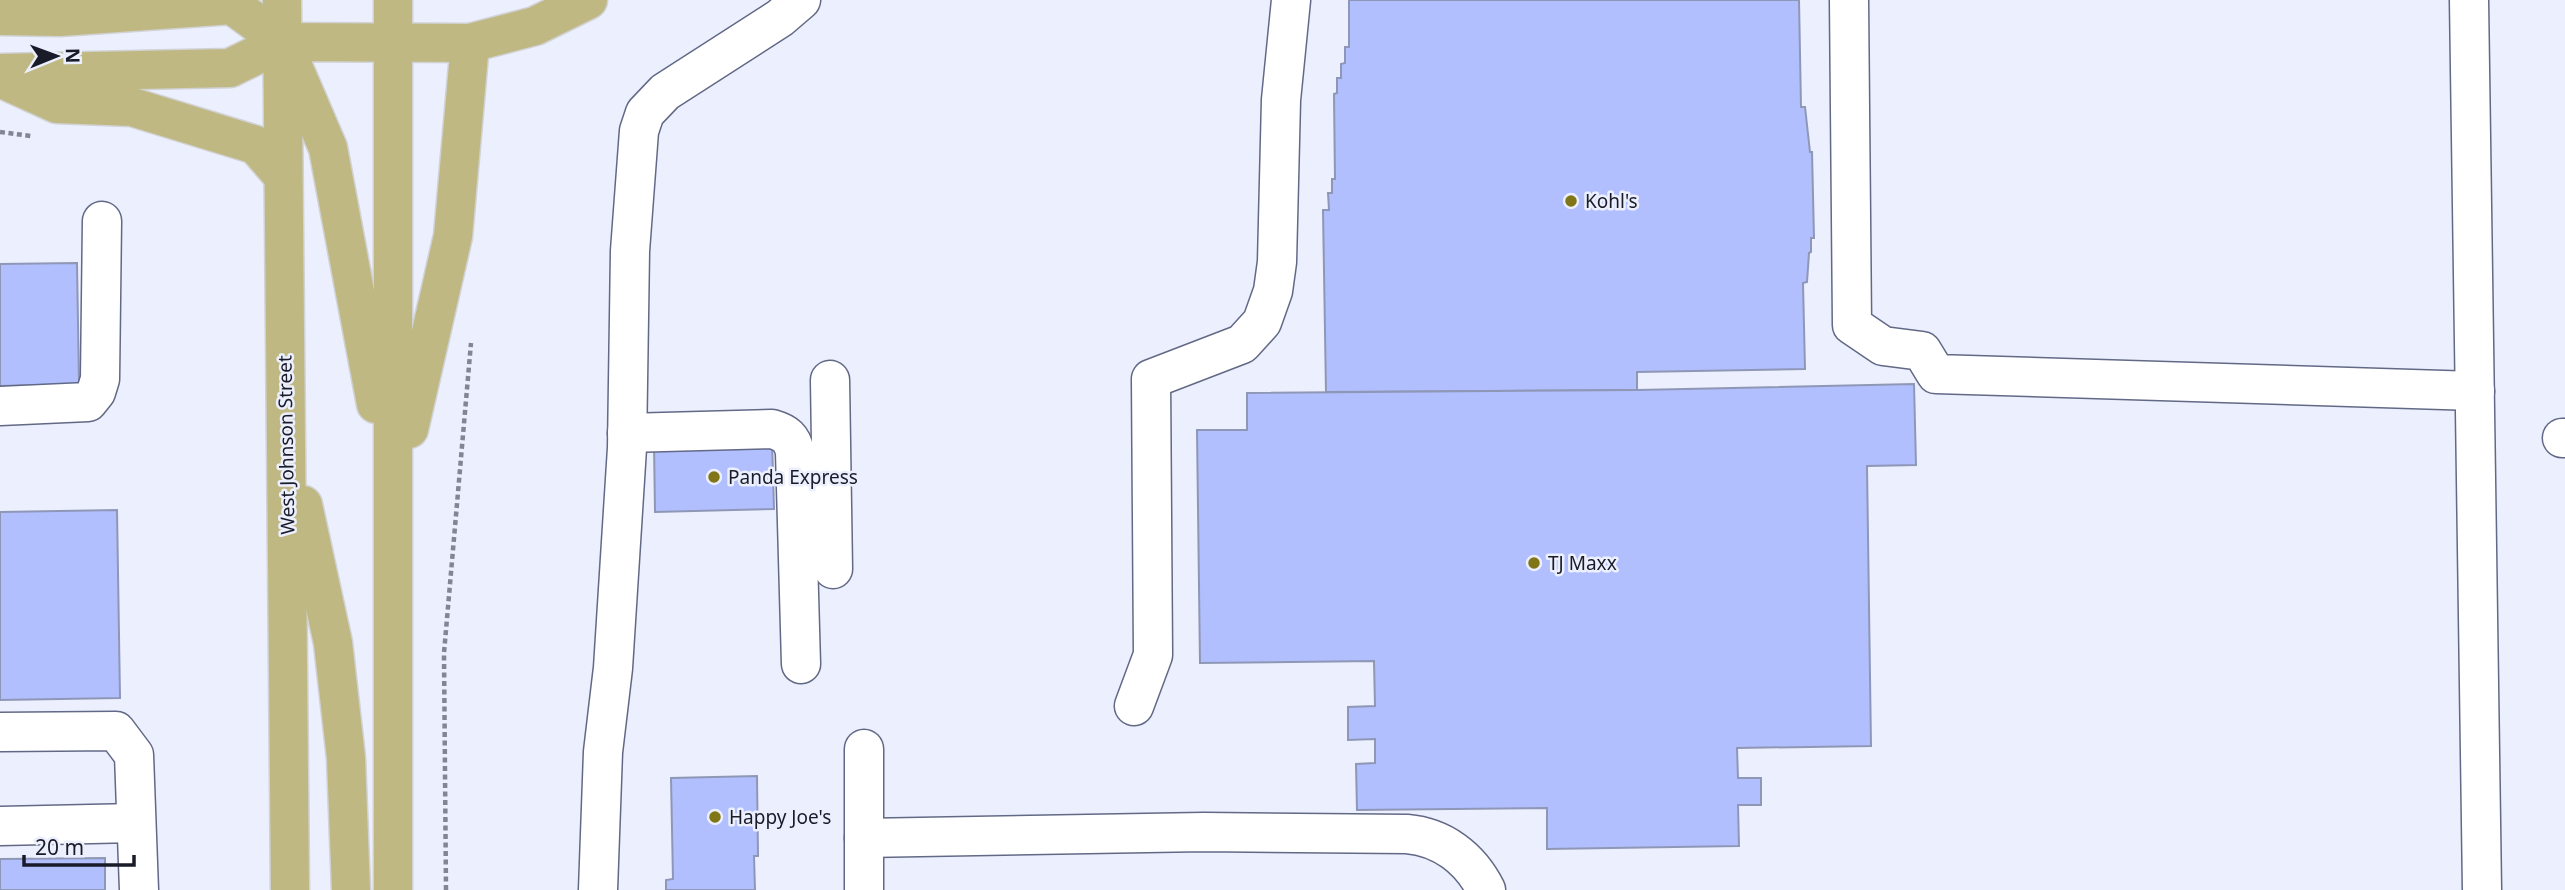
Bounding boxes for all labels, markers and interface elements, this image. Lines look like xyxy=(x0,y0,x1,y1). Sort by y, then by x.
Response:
north arrow xyxy=(21,21,91,91)
text: N xyxy=(60,48,86,64)
place label: Kohl's xyxy=(1585,188,1638,214)
marker: Kohl's xyxy=(1563,193,1579,209)
street label: West Johnson Street xyxy=(271,355,301,535)
place label: Panda Express xyxy=(728,464,858,490)
marker: Panda Express xyxy=(706,469,722,485)
place label: TJ Maxx xyxy=(1548,550,1617,576)
marker: TJ Maxx xyxy=(1526,555,1542,571)
place label: Happy Joe's xyxy=(729,804,831,830)
marker: Happy Joe's xyxy=(707,809,723,825)
scale bar xyxy=(24,824,135,868)
text: 20 m xyxy=(35,833,84,861)

